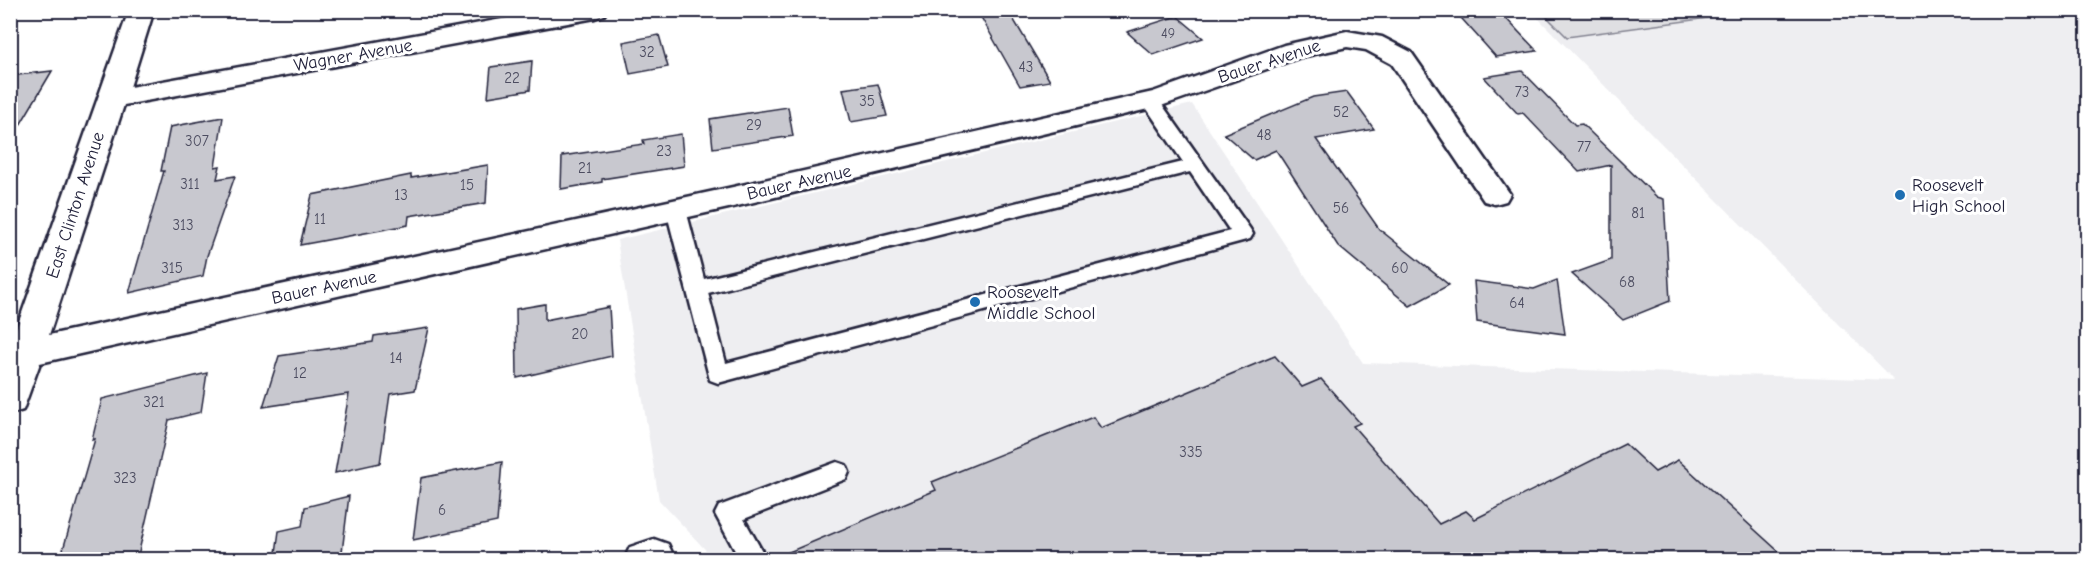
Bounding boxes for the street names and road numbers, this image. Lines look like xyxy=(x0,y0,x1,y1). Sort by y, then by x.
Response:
street label: Wagner Avenue xyxy=(292,35,414,76)
street label: Bauer Avenue xyxy=(1215,35,1323,88)
street label: East Clinton Avenue xyxy=(42,129,109,281)
street label: Bauer Avenue xyxy=(745,160,853,205)
street label: Bauer Avenue xyxy=(270,266,378,309)

